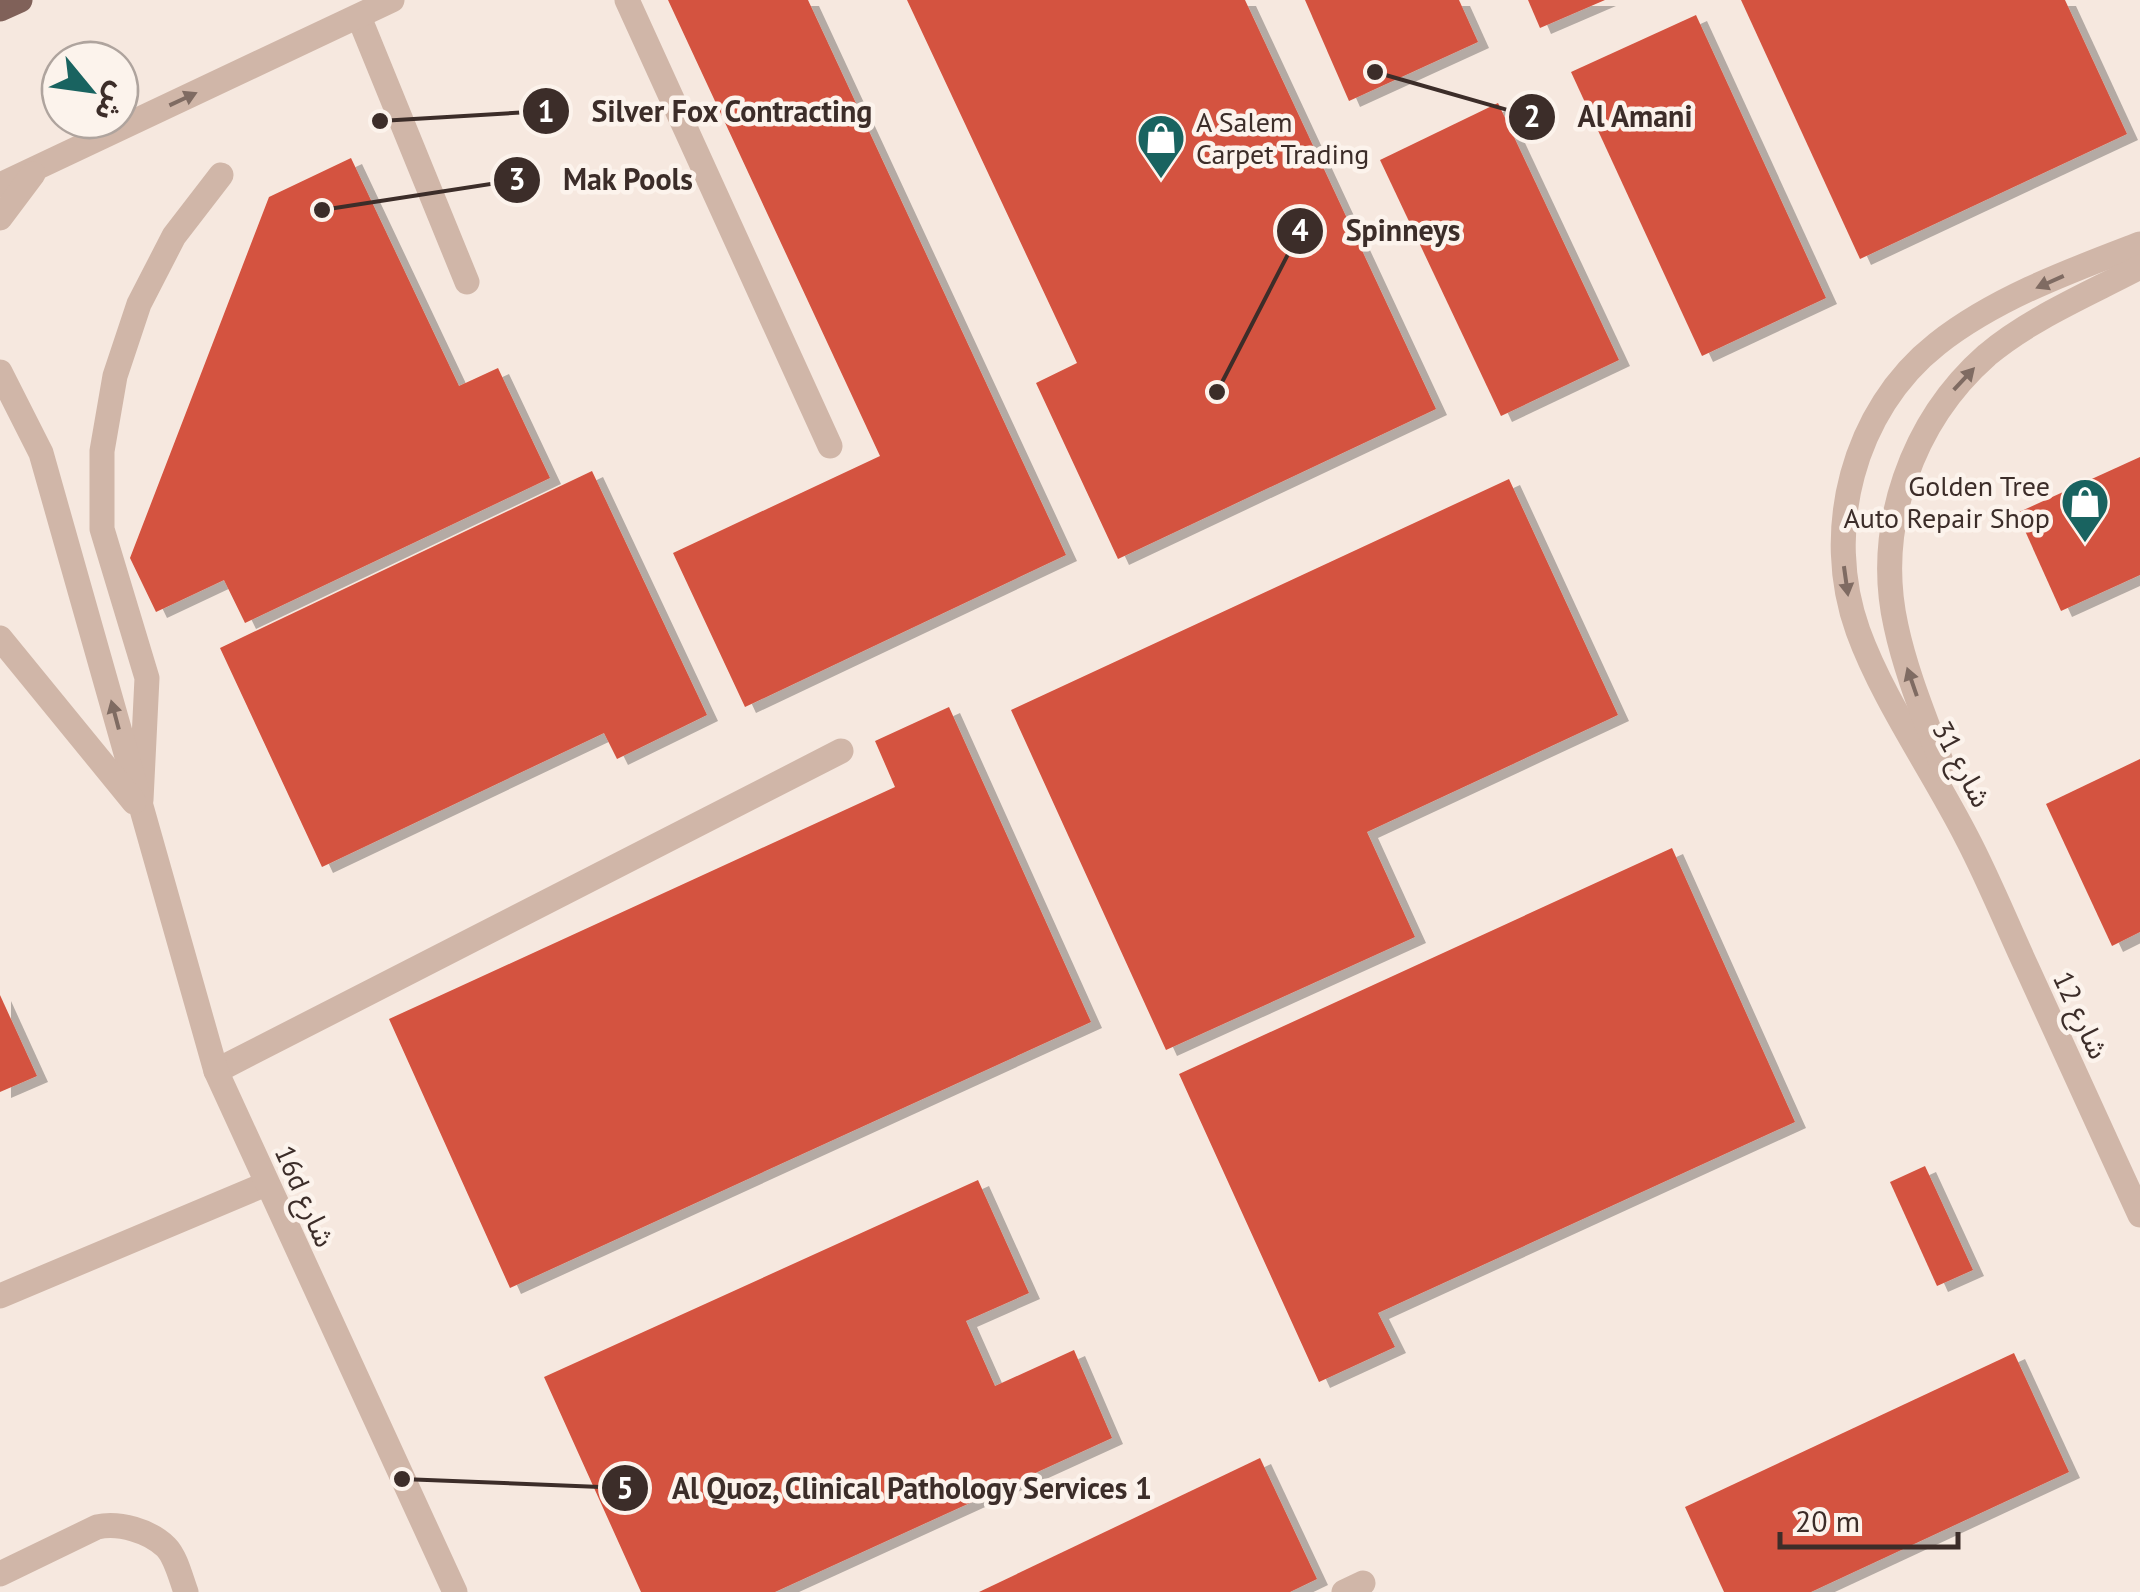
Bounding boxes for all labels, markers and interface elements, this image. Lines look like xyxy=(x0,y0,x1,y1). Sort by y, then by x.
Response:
north arrow xyxy=(40,40,140,140)
text: ش xyxy=(87,77,138,128)
callout: Silver Fox Contracting xyxy=(521,81,893,141)
callout: Al Amani xyxy=(1507,87,1713,147)
one-way arrow xyxy=(169,90,198,107)
text: 1 xyxy=(537,91,555,130)
text: Silver Fox Contracting xyxy=(592,91,872,130)
text: 2 xyxy=(1523,96,1541,135)
text: Al Amani xyxy=(1578,96,1692,135)
place label: A Salem Carpet Trading xyxy=(1196,103,1369,172)
shop icon: A Salem Carpet Trading xyxy=(1135,112,1187,180)
callout: Mak Pools xyxy=(492,150,713,210)
text: 3 xyxy=(508,159,526,198)
text: Mak Pools xyxy=(563,159,693,198)
callout: Spinneys xyxy=(1275,201,1480,261)
text: 4 xyxy=(1291,210,1309,249)
text: Spinneys xyxy=(1346,210,1460,249)
one-way arrow xyxy=(2035,274,2065,290)
one-way arrow xyxy=(1953,367,1976,391)
place label: Golden Tree Auto Repair Shop xyxy=(1843,467,2050,536)
shop icon: Golden Tree Auto Repair Shop xyxy=(2059,476,2111,544)
one-way arrow xyxy=(1839,565,1855,597)
one-way arrow xyxy=(1904,666,1919,696)
one-way arrow xyxy=(107,699,123,730)
street label: شارع 31 xyxy=(1922,714,2001,815)
street label: شارع 12 xyxy=(2042,965,2118,1066)
street label: 16d شارع xyxy=(264,1139,344,1254)
callout: Al Quoz, Clinical Pathology Services 1 xyxy=(600,1458,1174,1518)
text: 5 xyxy=(616,1468,634,1507)
text: Al Quoz, Clinical Pathology Services 1 xyxy=(672,1468,1152,1507)
scale bar xyxy=(1780,1487,1958,1549)
text: 20 m xyxy=(1795,1501,1860,1540)

